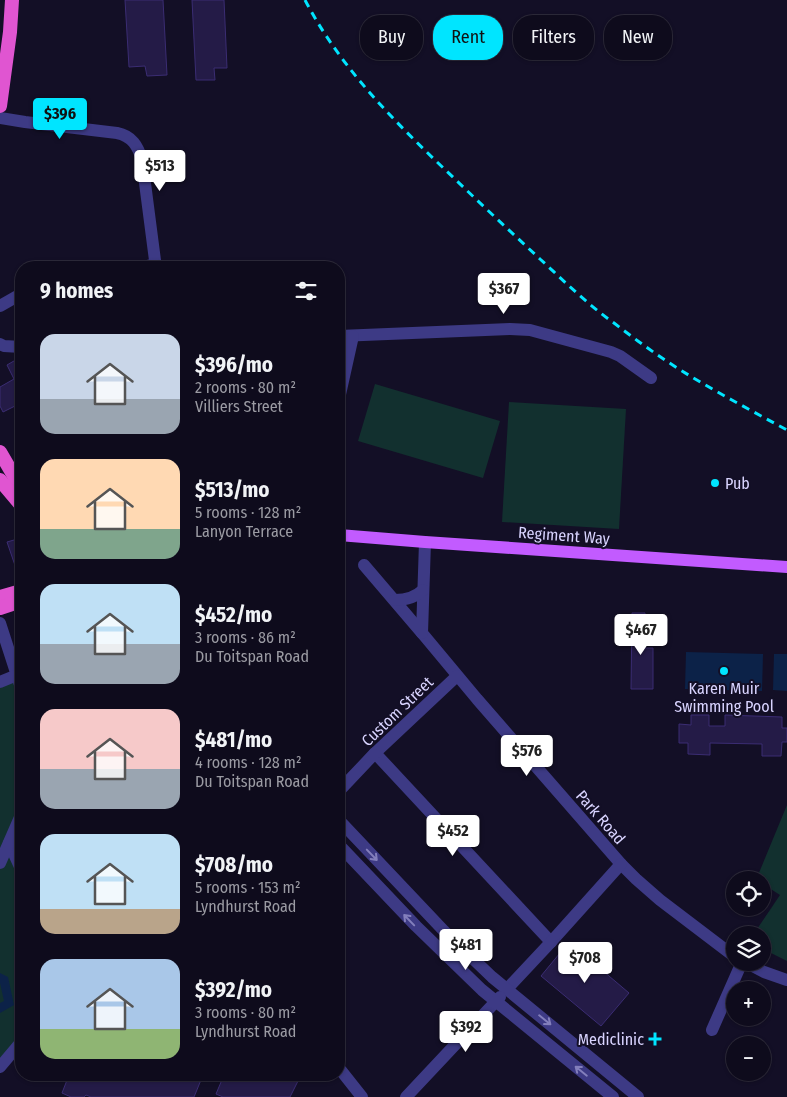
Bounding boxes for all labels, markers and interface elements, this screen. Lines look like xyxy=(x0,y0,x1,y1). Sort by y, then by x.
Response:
chip: Buy xyxy=(360,15,423,60)
chip: Rent xyxy=(433,15,503,60)
chip: Filters xyxy=(513,15,594,60)
chip: New xyxy=(604,15,672,60)
pin: $396 xyxy=(30,98,90,140)
text: $396 xyxy=(44,104,76,123)
pin: $513 xyxy=(130,150,190,192)
text: $513 xyxy=(145,156,175,175)
pin: $367 xyxy=(474,272,534,315)
icon: filters xyxy=(292,277,320,305)
text: 9 homes xyxy=(40,278,113,304)
text: $367 xyxy=(489,279,519,298)
text: $396/mo xyxy=(195,352,273,378)
icon: home xyxy=(80,354,140,414)
text: 2 rooms · 80 m² xyxy=(195,378,296,397)
text: Villiers Street xyxy=(195,397,283,416)
place label: Pub xyxy=(725,474,750,493)
text: $513/mo xyxy=(195,477,269,503)
marker: Pub xyxy=(709,477,721,489)
icon: home xyxy=(80,479,140,539)
text: 5 rooms · 128 m² xyxy=(195,503,301,522)
text: Lanyon Terrace xyxy=(195,522,293,541)
street label: Regiment Way xyxy=(518,523,611,548)
text: $452/mo xyxy=(195,602,272,628)
icon: home xyxy=(80,604,140,664)
pin: $467 xyxy=(611,614,671,656)
text: $467 xyxy=(625,620,657,639)
text: 3 rooms · 86 m² xyxy=(195,628,296,647)
text: Du Toitspan Road xyxy=(195,647,309,666)
marker: Karen Muir Swimming Pool xyxy=(718,665,730,677)
street label: Custom Street xyxy=(358,672,438,750)
place label: Karen Muir Swimming Pool xyxy=(674,679,774,716)
text: $481/mo xyxy=(195,727,272,753)
icon: home xyxy=(80,729,140,789)
pin: $576 xyxy=(497,734,557,777)
text: $576 xyxy=(512,741,542,760)
text: 4 rooms · 128 m² xyxy=(195,753,302,772)
text: Du Toitspan Road xyxy=(195,772,309,791)
street label: Park Road xyxy=(572,786,629,848)
pin: $452 xyxy=(423,814,483,857)
text: $452 xyxy=(437,821,469,840)
one-way arrow xyxy=(366,848,378,860)
text: $708/mo xyxy=(195,852,273,878)
icon: home xyxy=(80,854,140,914)
map controls xyxy=(726,871,771,1081)
button: locate xyxy=(726,871,771,916)
text: 5 rooms · 153 m² xyxy=(195,878,301,897)
text: Lyndhurst Road xyxy=(195,897,296,916)
one-way arrow xyxy=(403,913,415,926)
button: layers xyxy=(726,926,771,971)
pin: $481 xyxy=(436,928,496,971)
text: $481 xyxy=(450,935,482,954)
pin: $708 xyxy=(555,942,615,984)
text: $708 xyxy=(569,948,601,967)
text: $392/mo xyxy=(195,977,272,1003)
icon: home xyxy=(80,979,140,1039)
button: + xyxy=(726,981,771,1026)
text: 3 rooms · 80 m² xyxy=(195,1003,296,1022)
pin: $392 xyxy=(436,1010,496,1053)
one-way arrow xyxy=(538,1015,551,1026)
text: $392 xyxy=(451,1017,481,1036)
text: Lyndhurst Road xyxy=(195,1022,296,1041)
place label: Mediclinic xyxy=(578,1030,644,1049)
marker: Mediclinic xyxy=(648,1032,662,1046)
button: − xyxy=(726,1036,771,1081)
one-way arrow xyxy=(575,1066,588,1077)

